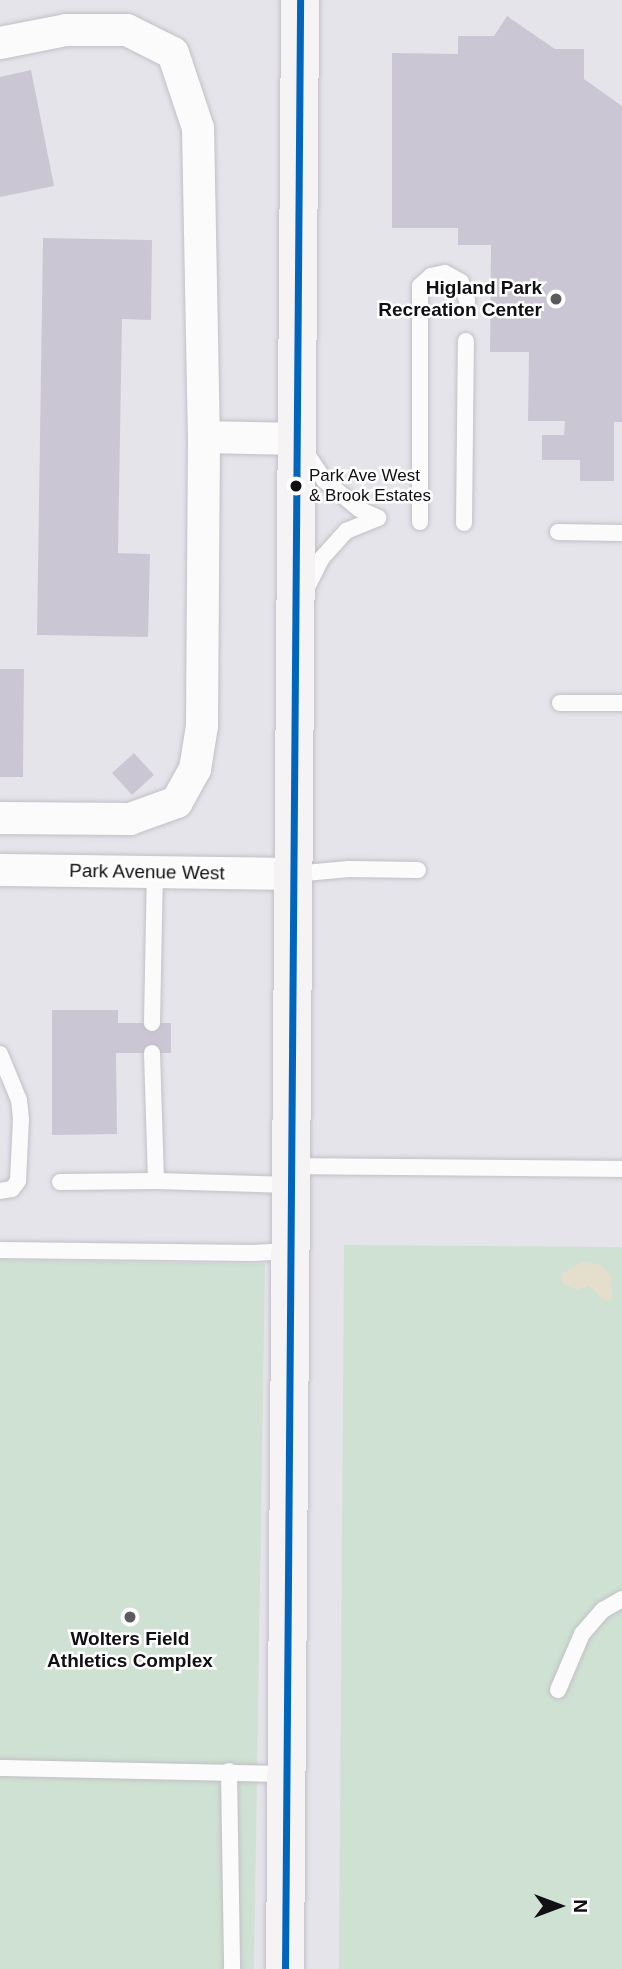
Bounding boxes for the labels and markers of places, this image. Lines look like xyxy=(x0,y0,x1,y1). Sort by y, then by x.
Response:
place label: Higland Park Recreation Center xyxy=(378,277,542,321)
marker: Higland Park Recreation Center xyxy=(548,291,564,307)
place label: Park Ave West & Brook Estates xyxy=(309,466,431,506)
marker: Park Ave West & Brook Estates xyxy=(289,479,303,493)
marker: Wolters Field Athletics Complex xyxy=(122,1609,138,1625)
place label: Wolters Field Athletics Complex xyxy=(47,1628,213,1672)

